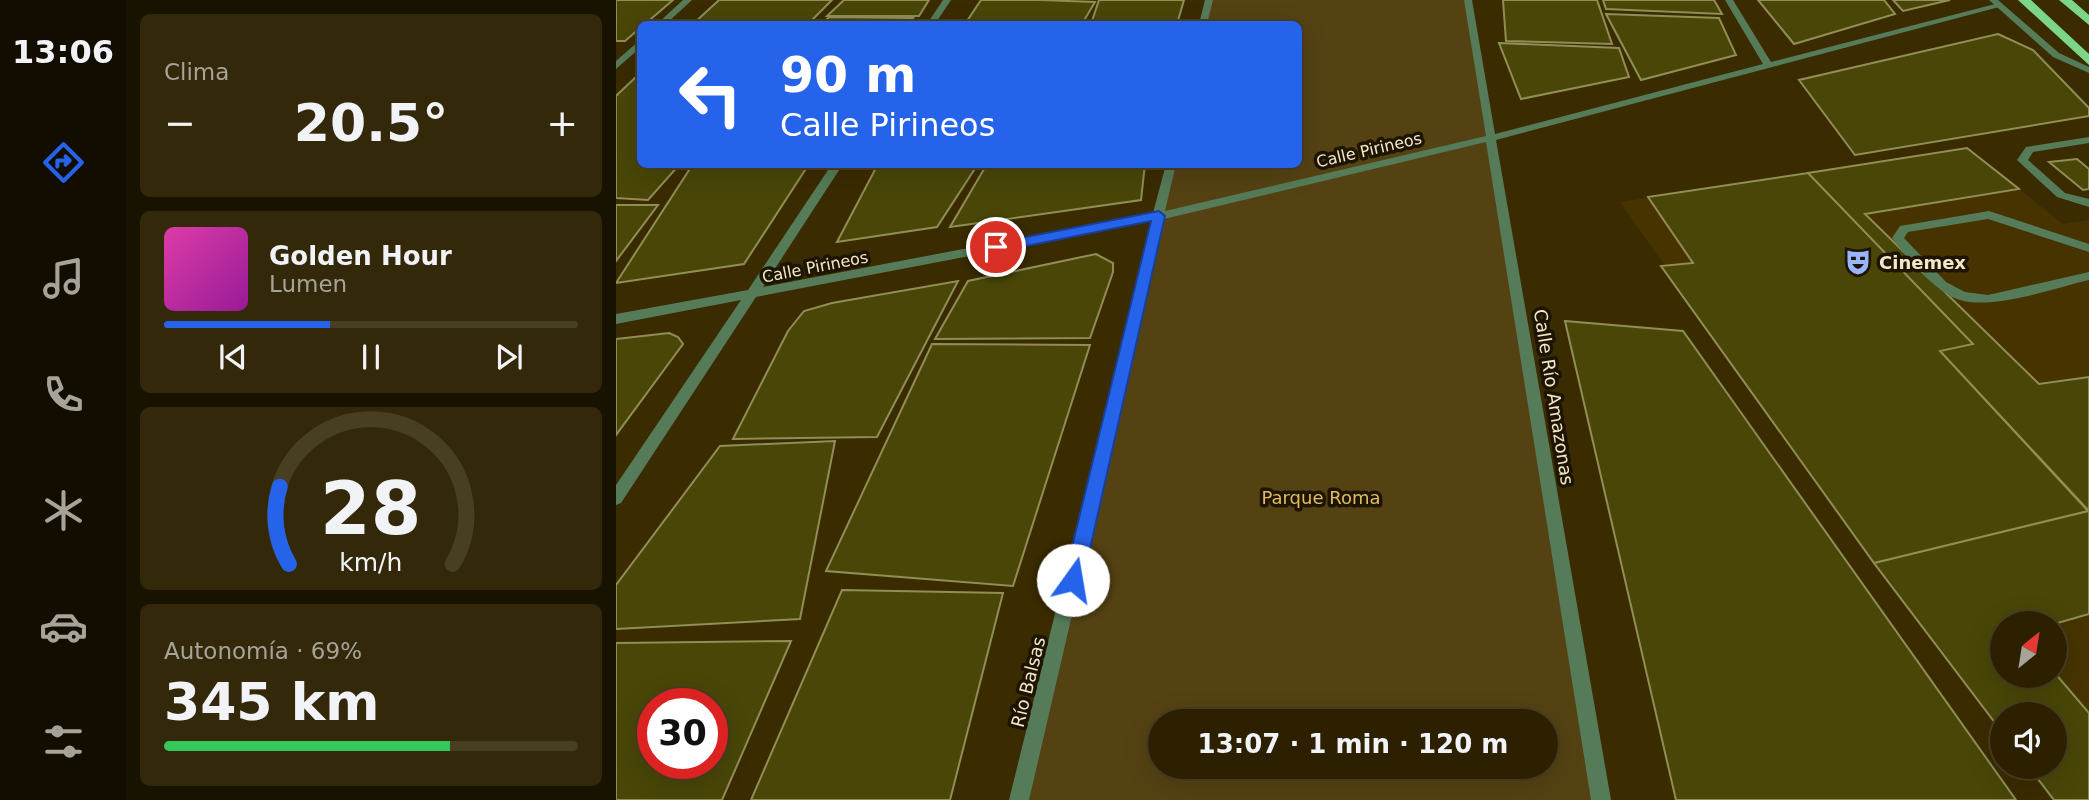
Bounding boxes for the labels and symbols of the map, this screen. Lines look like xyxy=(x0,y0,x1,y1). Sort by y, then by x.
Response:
street label: Calle Pirineos xyxy=(1314,129,1424,171)
pin xyxy=(966,217,1026,277)
street label: Calle Pirineos xyxy=(760,247,870,287)
theatre icon: Cinemex xyxy=(1843,247,1873,277)
place label: Cinemex xyxy=(1879,252,1966,273)
street label: Calle Río Amazonas xyxy=(1530,308,1578,486)
park label: Parque Roma xyxy=(1261,487,1381,508)
position arrow xyxy=(1036,543,1110,617)
north arrow xyxy=(1990,611,2067,688)
street label: Río Balsas xyxy=(1007,635,1049,729)
speed limit sign: 30 xyxy=(637,688,728,779)

